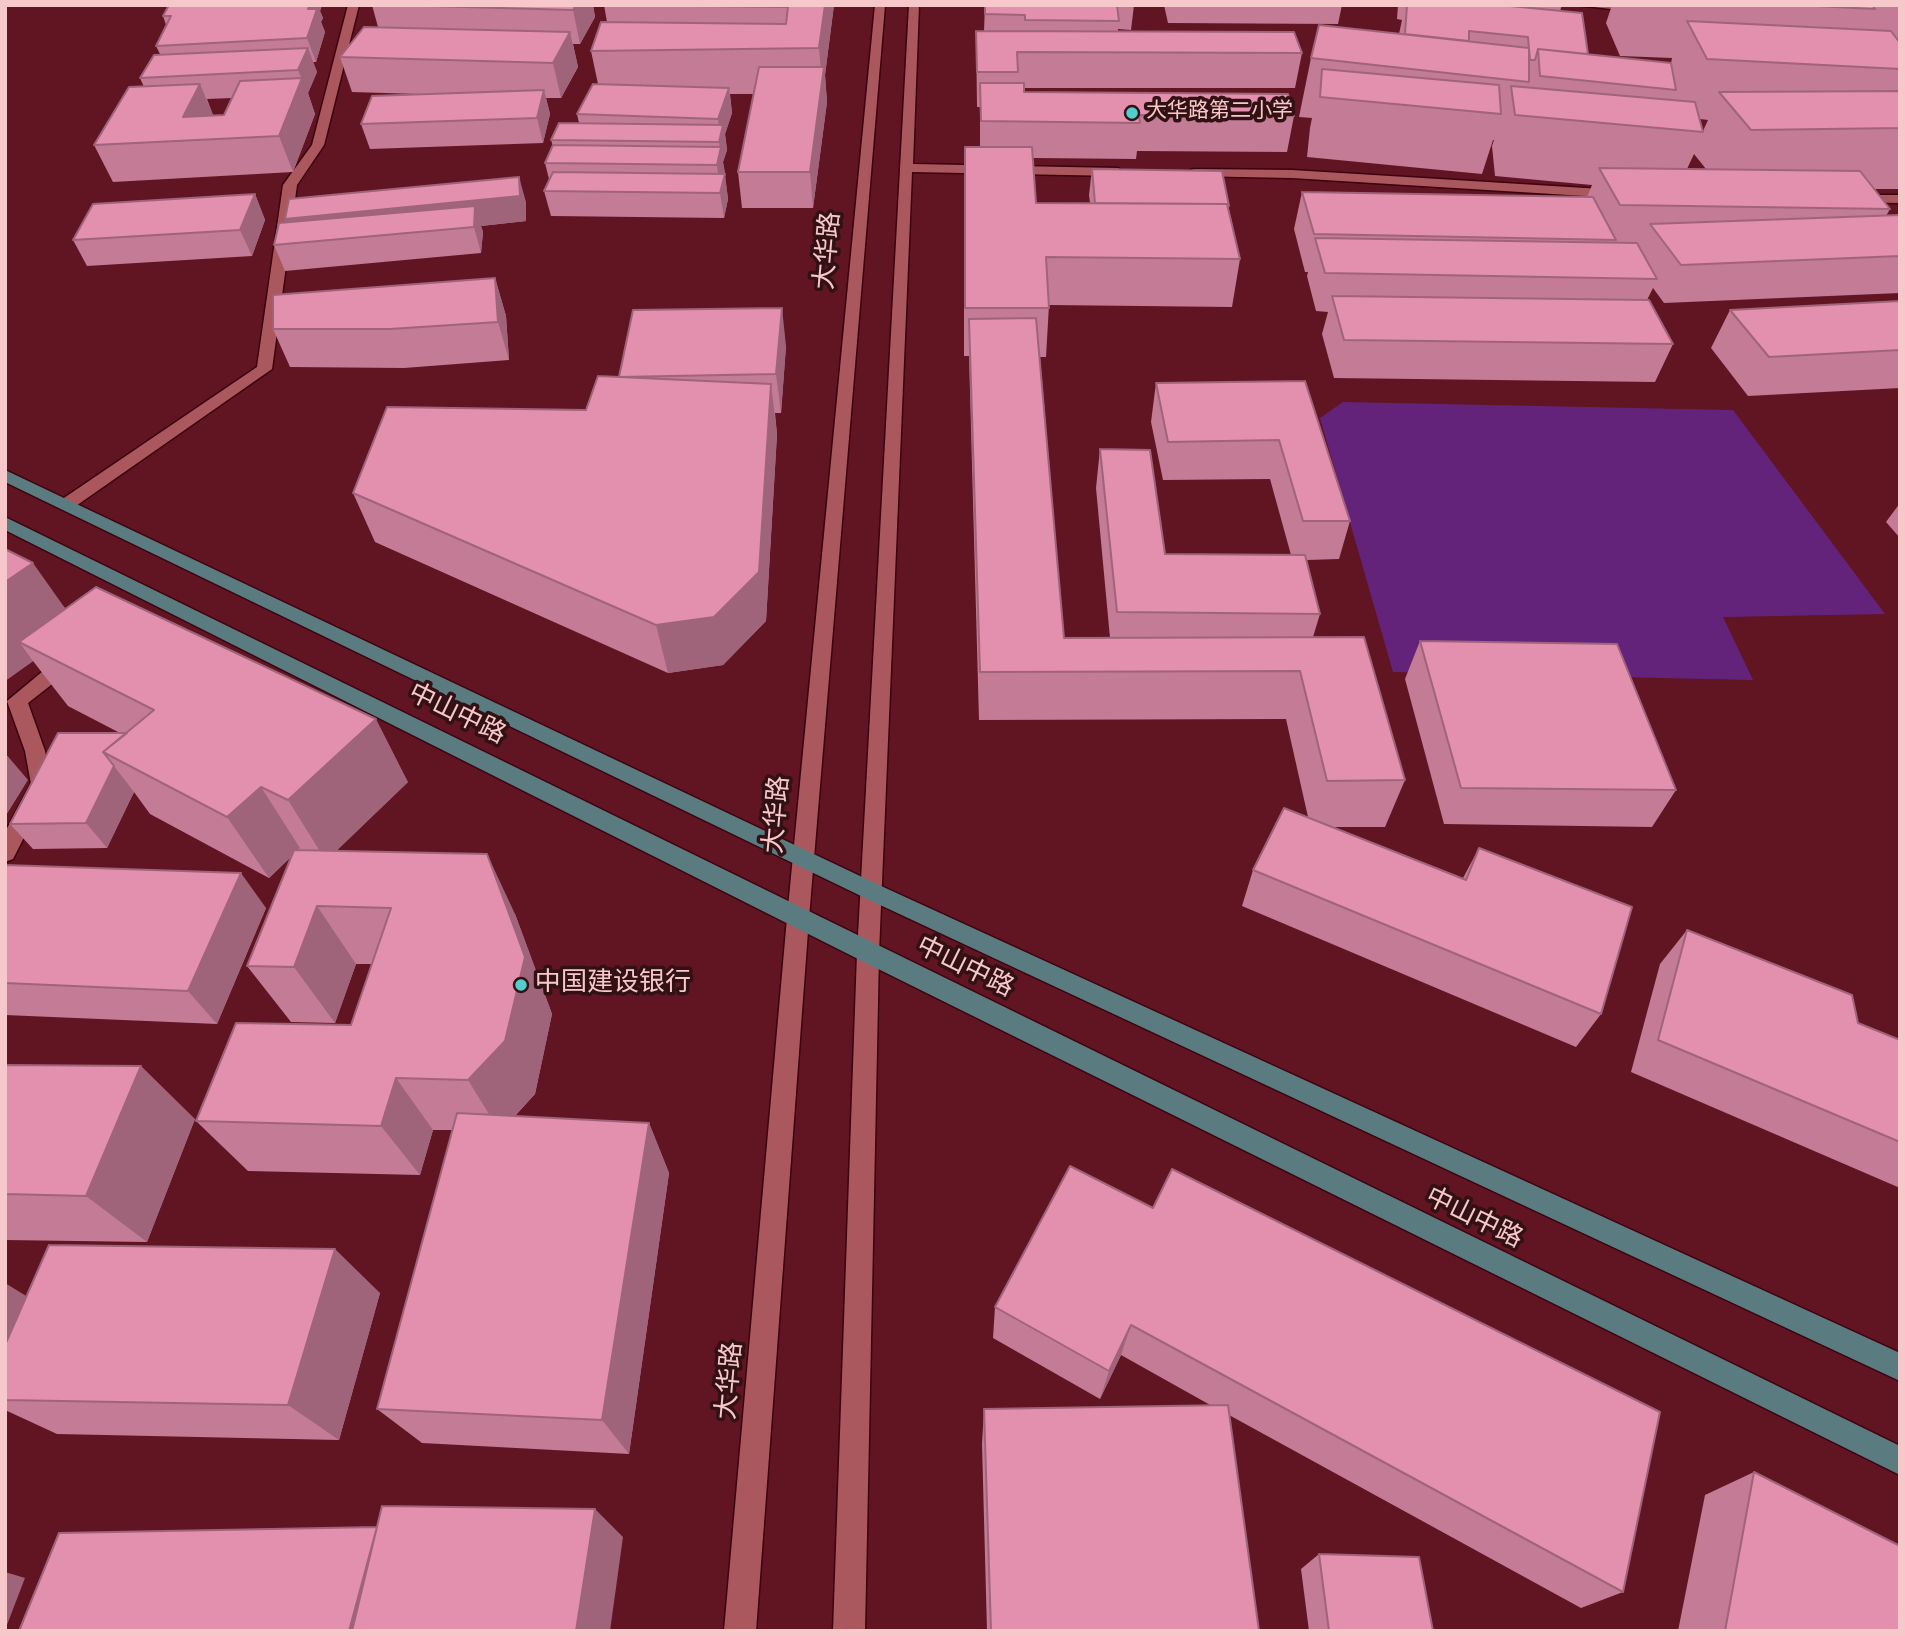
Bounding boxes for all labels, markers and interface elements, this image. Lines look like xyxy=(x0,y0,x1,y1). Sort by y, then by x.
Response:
place label: 大华路第二小学 xyxy=(1146,100,1293,126)
marker: 大华路第二小学 xyxy=(1124,105,1140,121)
street label: 大华路 xyxy=(811,211,849,291)
street label: 中山中路 xyxy=(402,679,510,753)
street label: 大华路 xyxy=(760,775,798,855)
street label: 中山中路 xyxy=(910,932,1018,1006)
place label: 中国建设银行 xyxy=(535,969,691,1001)
marker: 中国建设银行 xyxy=(513,977,529,993)
street label: 中山中路 xyxy=(1419,1183,1527,1257)
street label: 大华路 xyxy=(713,1341,751,1421)

